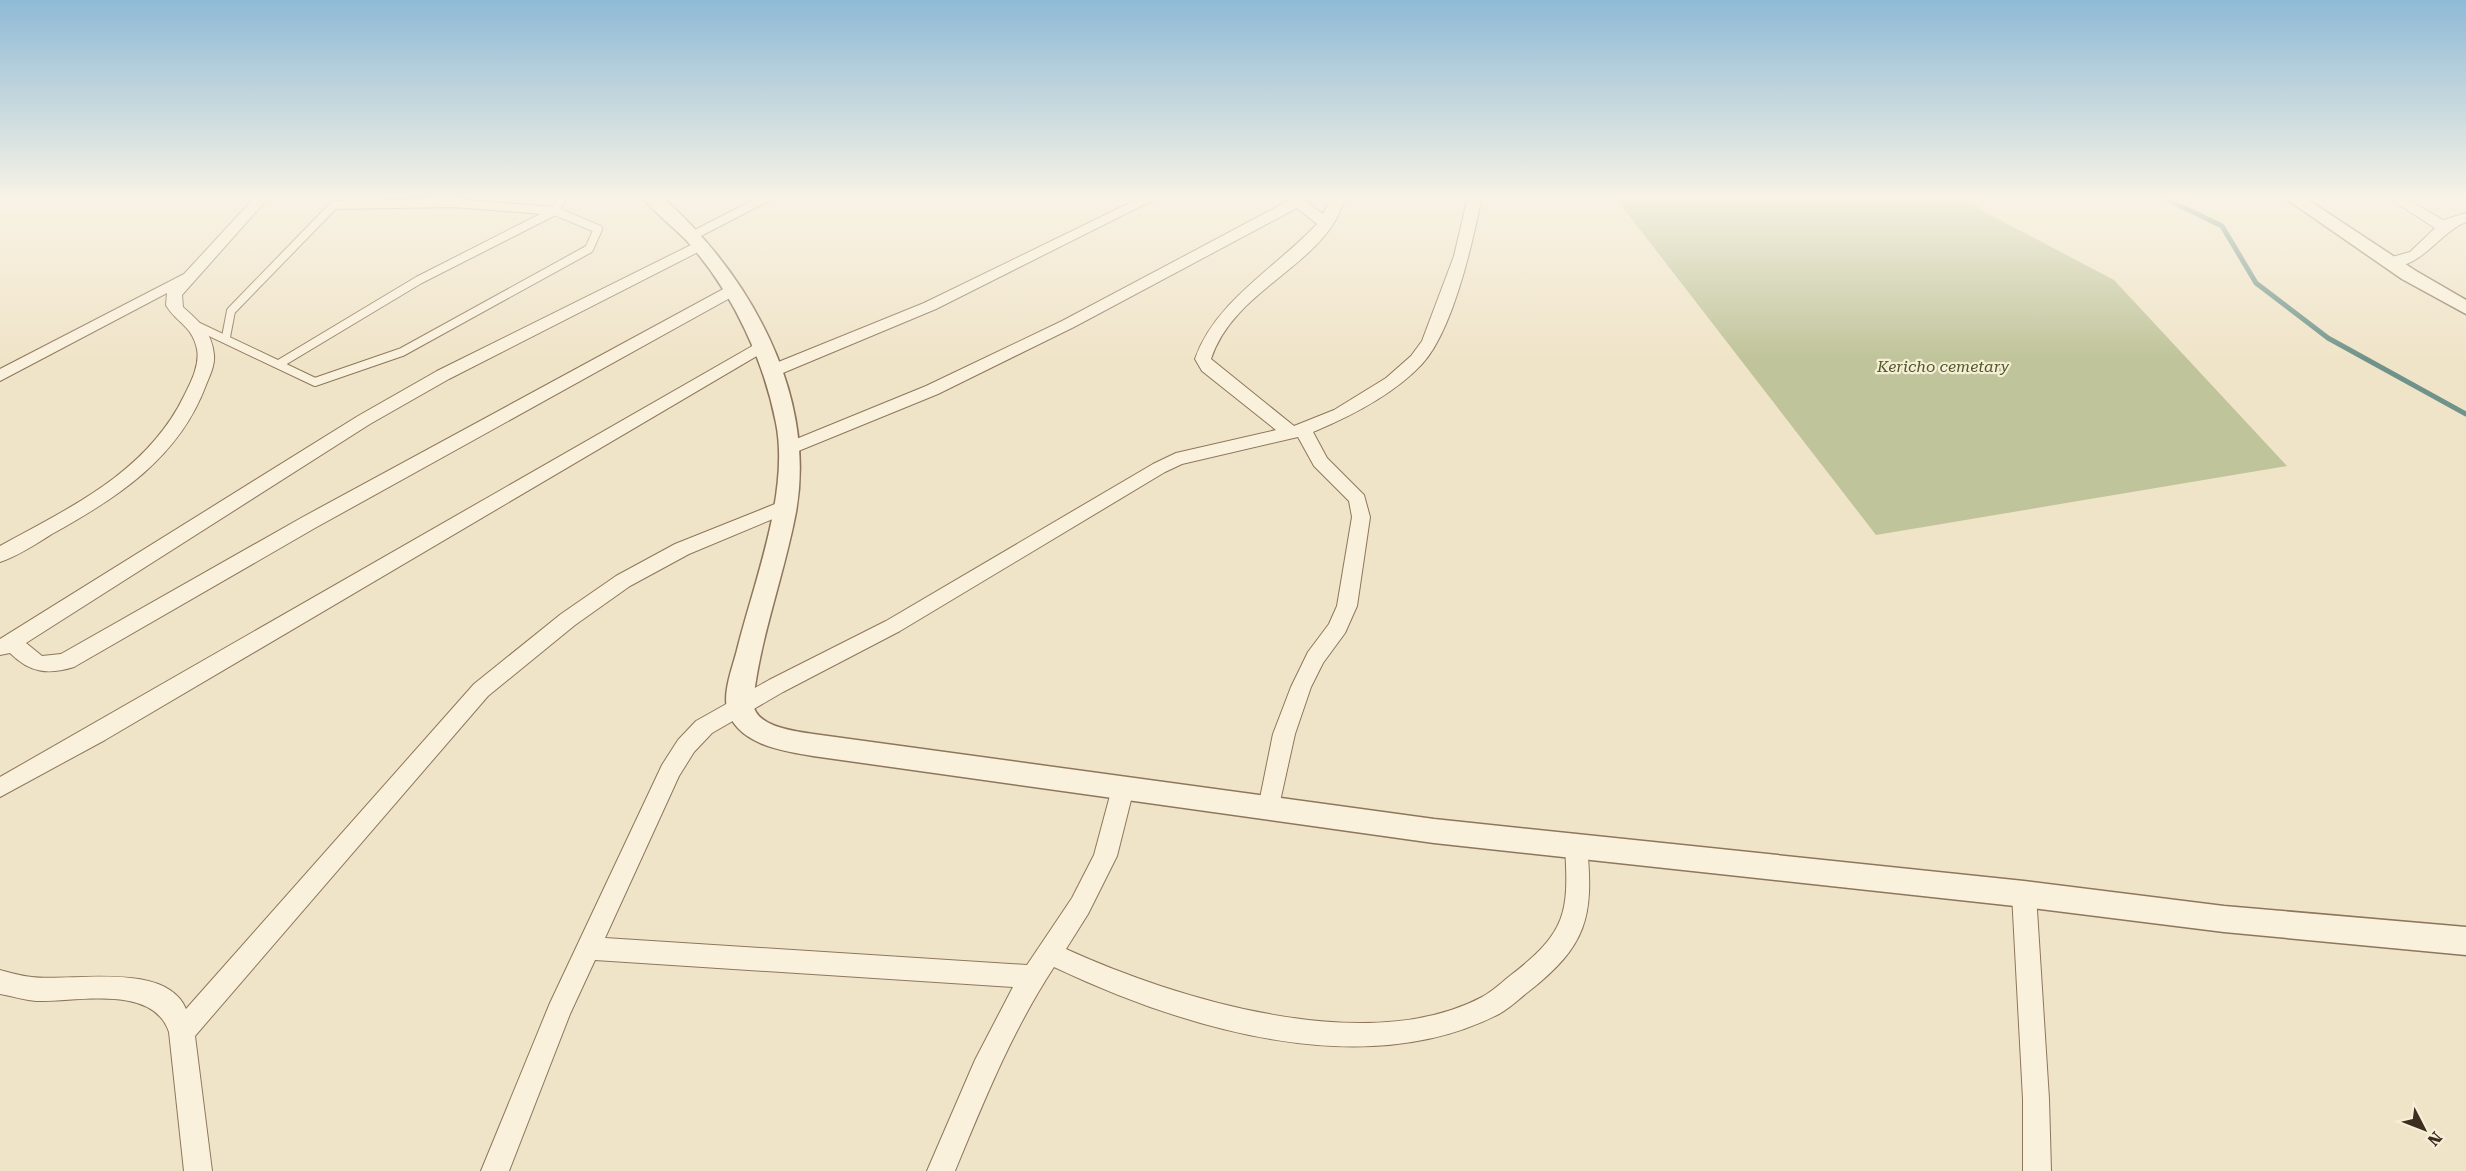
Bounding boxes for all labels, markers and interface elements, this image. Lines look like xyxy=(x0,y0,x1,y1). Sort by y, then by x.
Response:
park label: Kericho cemetary xyxy=(1876,357,2010,376)
north arrow xyxy=(2394,1099,2454,1159)
text: N xyxy=(2424,1128,2446,1150)

